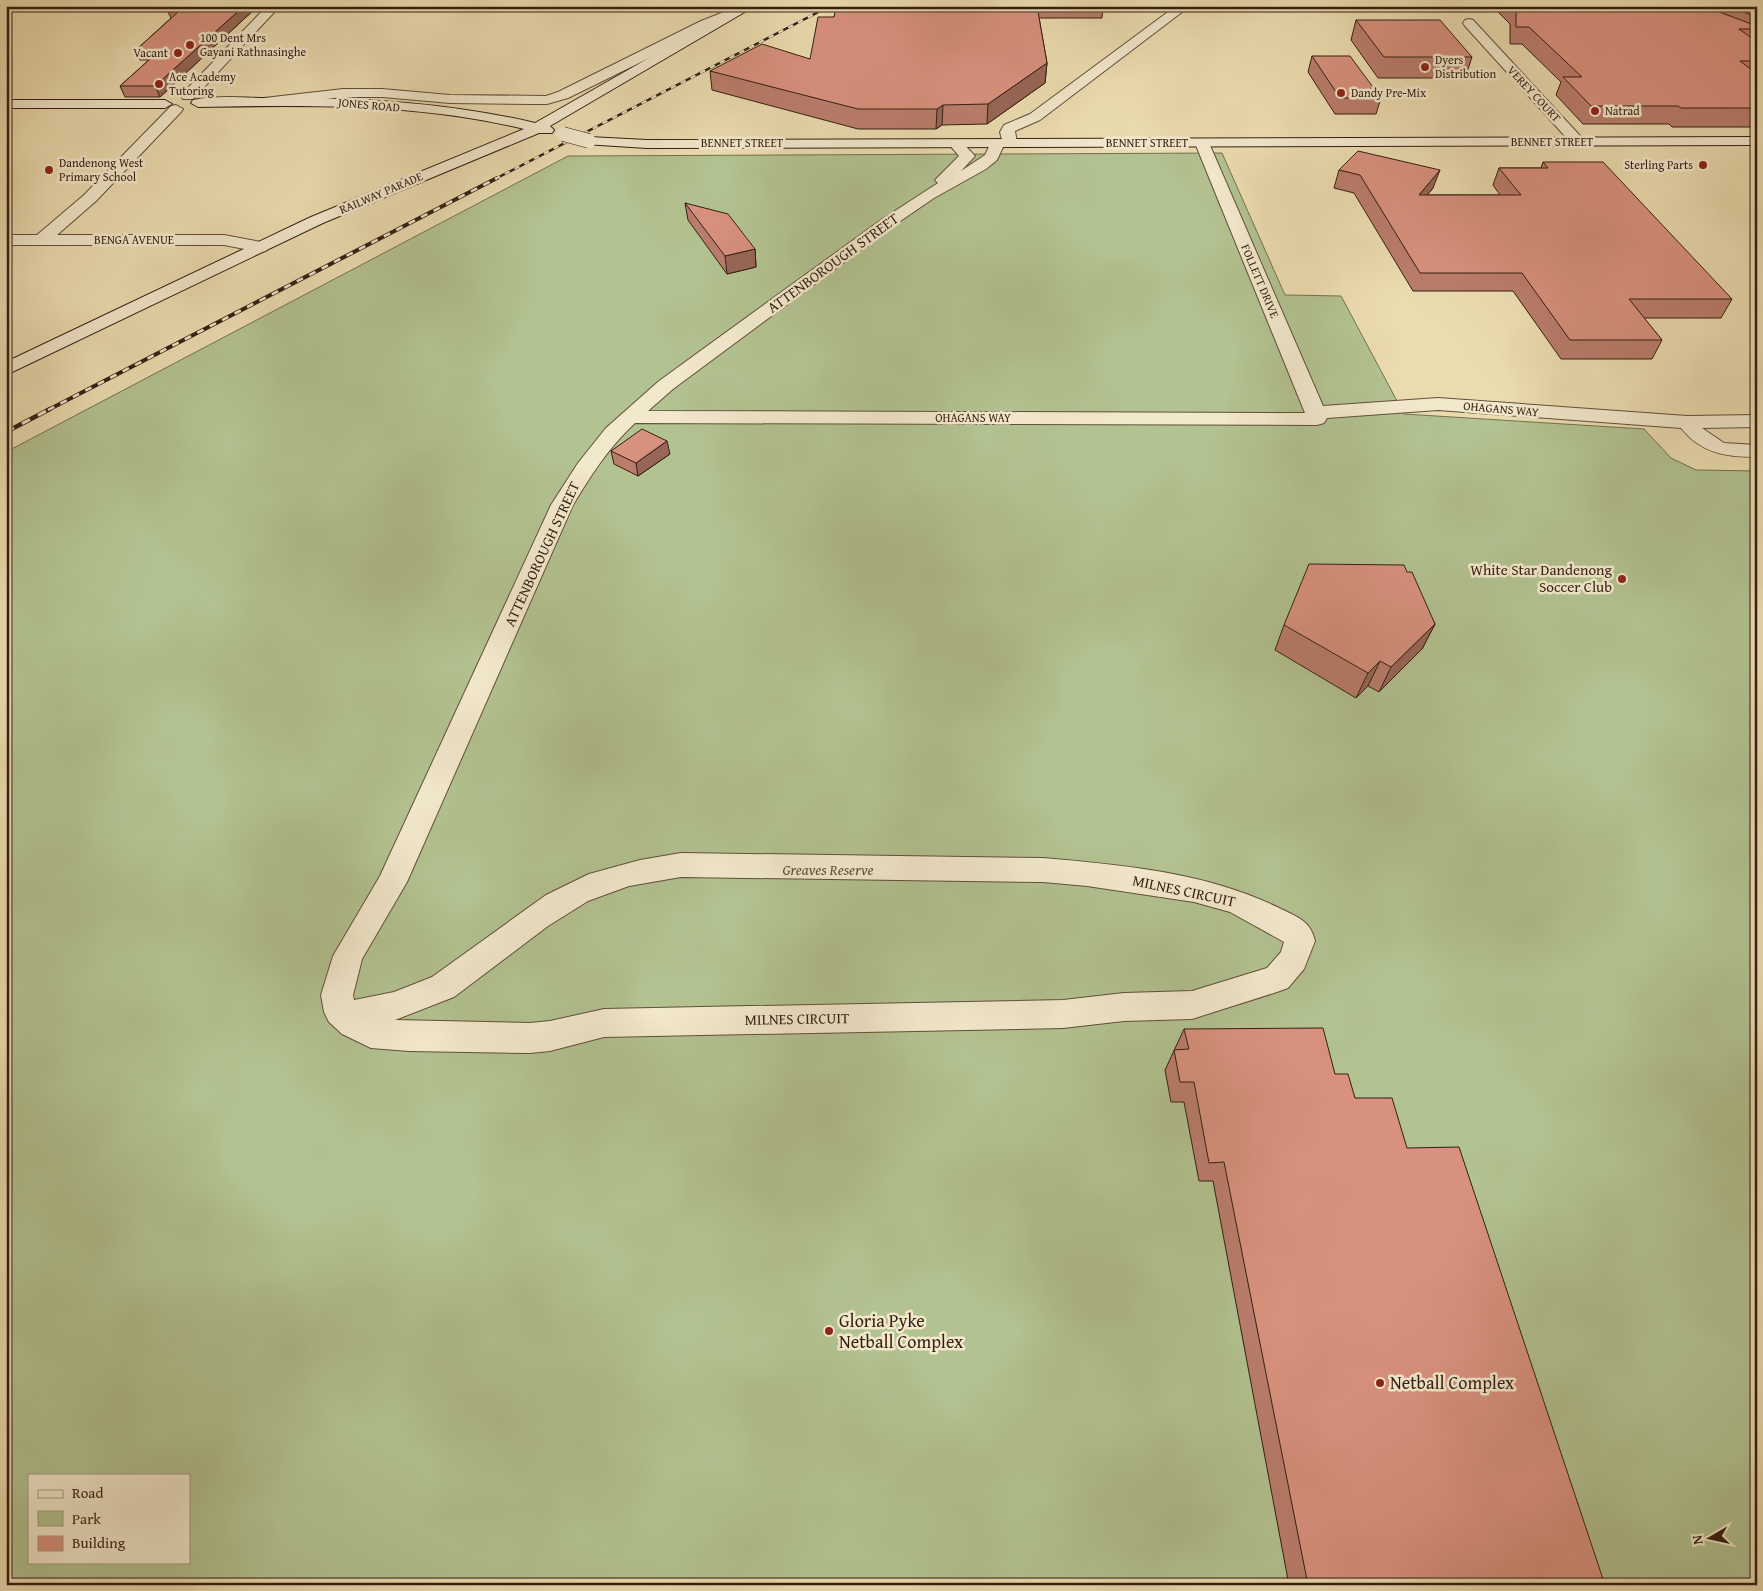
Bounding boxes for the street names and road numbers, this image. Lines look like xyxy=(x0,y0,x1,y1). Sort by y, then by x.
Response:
street label: VEREY COURT xyxy=(1504,62,1565,126)
street label: JONES ROAD xyxy=(335,93,401,116)
street label: BENNET STREET xyxy=(1511,133,1593,150)
street label: BENNET STREET xyxy=(701,134,783,151)
street label: BENNET STREET xyxy=(1106,134,1188,151)
street label: RAILWAY PARADE xyxy=(336,167,425,218)
street label: ATTENBOROUGH STREET xyxy=(763,207,903,317)
street label: BENGA AVENUE xyxy=(94,231,174,248)
street label: FOLLETT DRIVE xyxy=(1237,241,1284,320)
street label: OHAGANS WAY xyxy=(1463,397,1540,420)
street label: OHAGANS WAY xyxy=(935,409,1011,426)
street label: ATTENBOROUGH STREET xyxy=(499,477,585,630)
street label: MILNES CIRCUIT xyxy=(1131,869,1238,912)
street label: MILNES CIRCUIT xyxy=(744,1007,850,1030)

